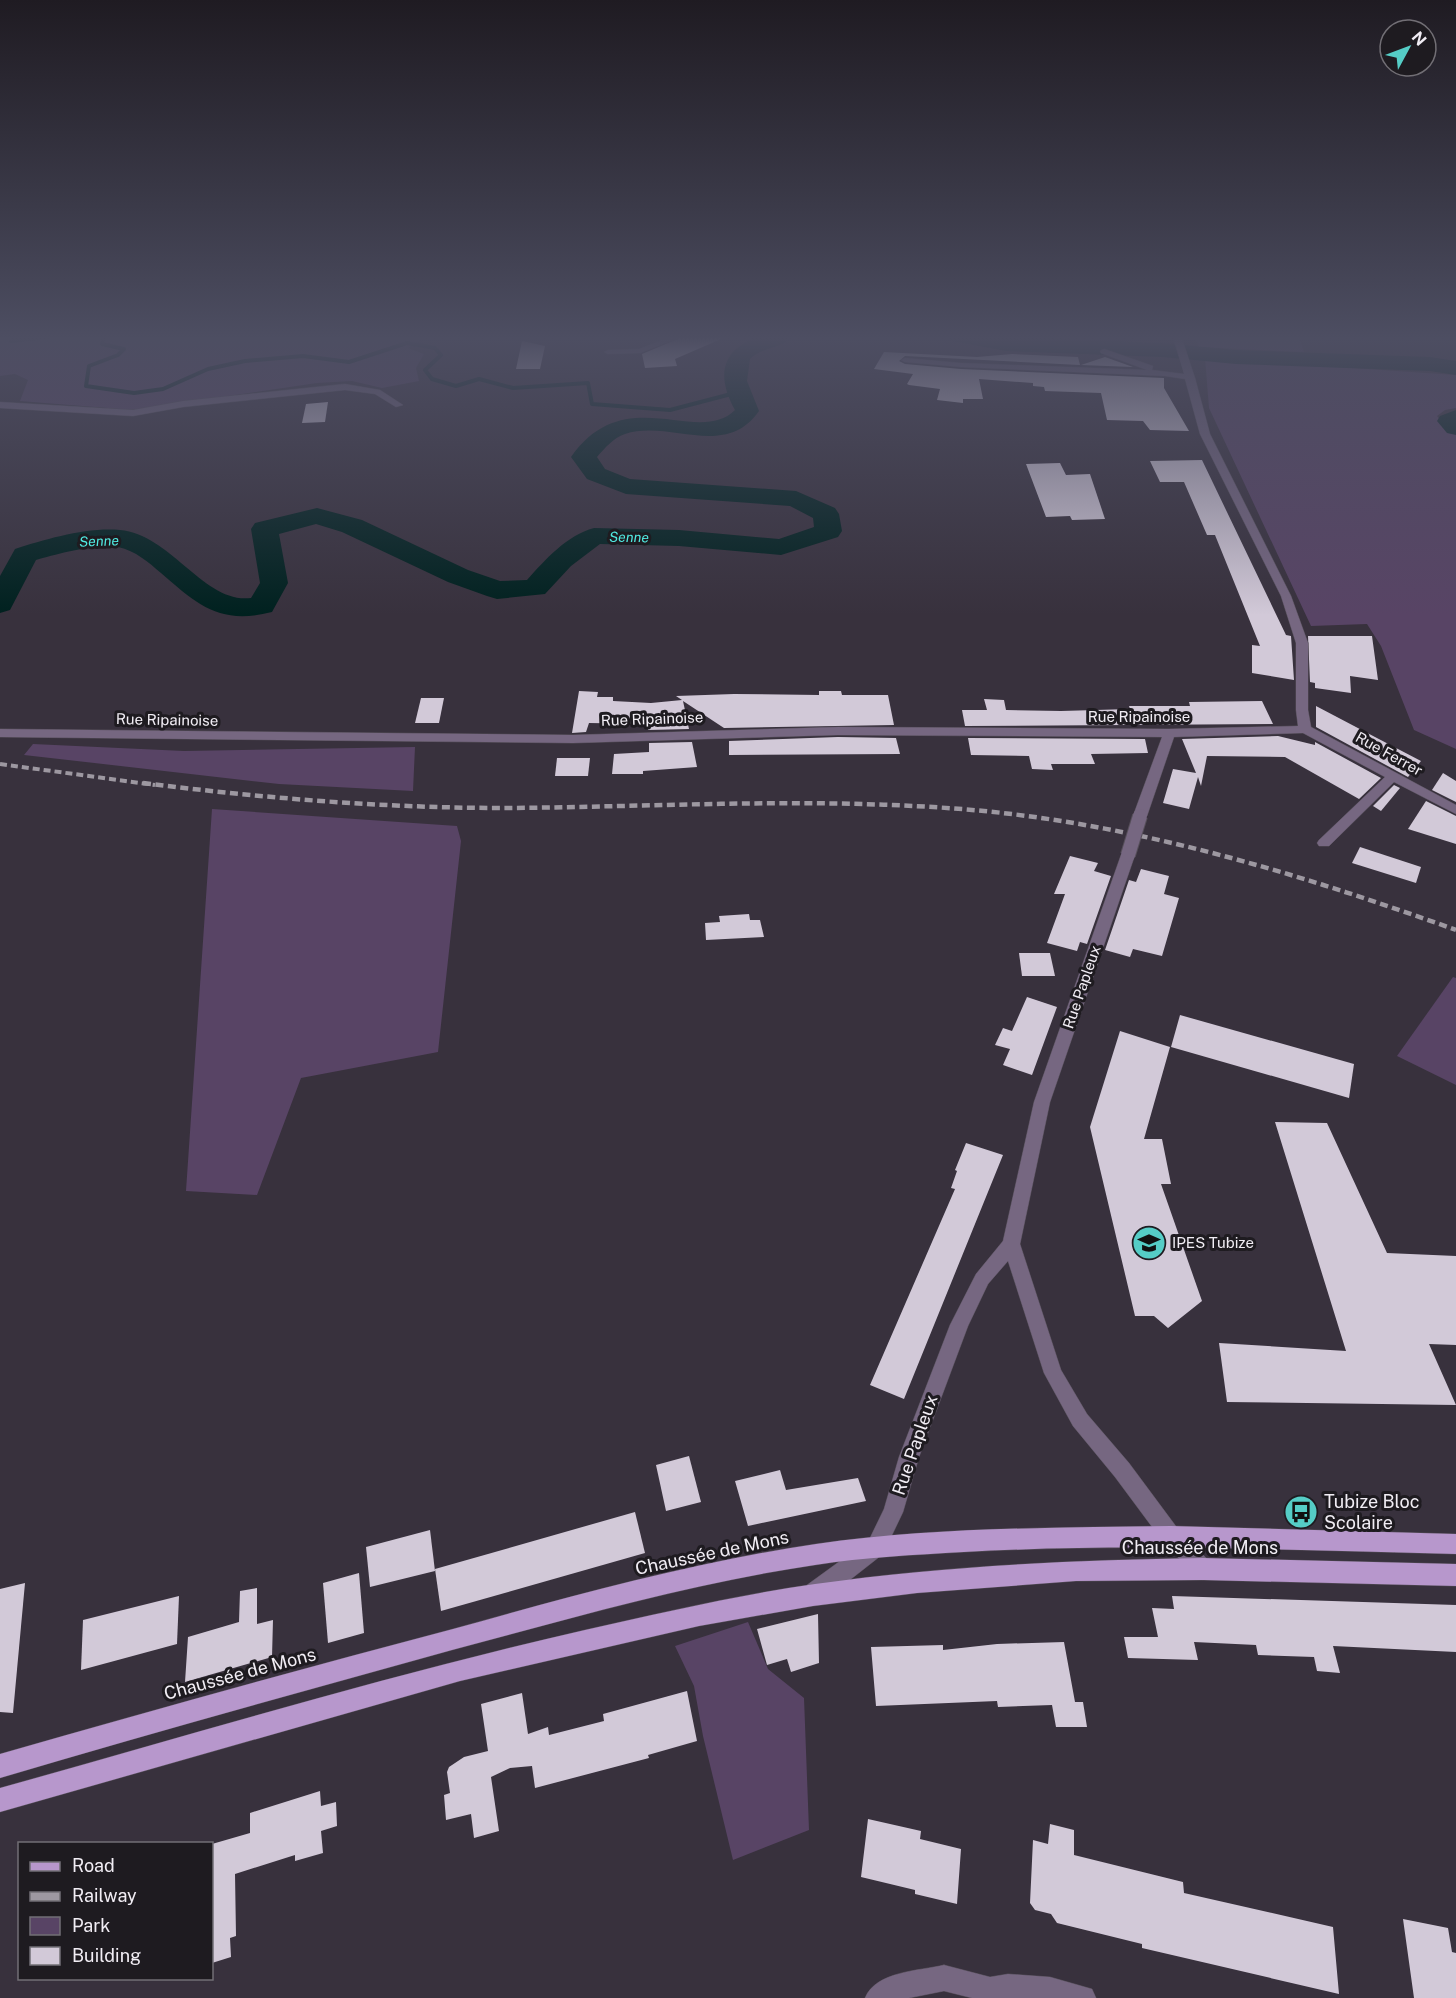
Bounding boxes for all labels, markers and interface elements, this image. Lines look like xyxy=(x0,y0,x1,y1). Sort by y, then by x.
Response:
north arrow xyxy=(1378,18,1438,78)
text: N xyxy=(1408,28,1430,49)
water label: Senne xyxy=(609,529,650,545)
water label: Senne xyxy=(79,532,120,550)
street label: Rue Ripainoise xyxy=(600,708,704,729)
street label: Rue Ripainoise xyxy=(1088,708,1190,725)
street label: Rue Ripainoise xyxy=(116,710,218,729)
street label: Rue Ferrer xyxy=(1353,728,1426,779)
street label: Rue Papleux xyxy=(1059,943,1104,1031)
school or university icon: IPES Tubize xyxy=(1131,1225,1167,1261)
place label: IPES Tubize xyxy=(1172,1234,1254,1251)
street label: Rue Papleux xyxy=(888,1392,941,1498)
place label: Tubize Bloc Scolaire xyxy=(1324,1491,1420,1533)
bus stop icon: Tubize Bloc Scolaire xyxy=(1283,1494,1319,1530)
street label: Chaussée de Mons xyxy=(633,1526,791,1579)
street label: Chaussée de Mons xyxy=(1122,1537,1278,1558)
street label: Chaussée de Mons xyxy=(162,1643,318,1704)
legend xyxy=(18,1842,213,1980)
text: Road xyxy=(72,1855,115,1876)
text: Railway xyxy=(72,1885,137,1906)
text: Park xyxy=(72,1915,110,1936)
text: Building xyxy=(72,1945,141,1966)

